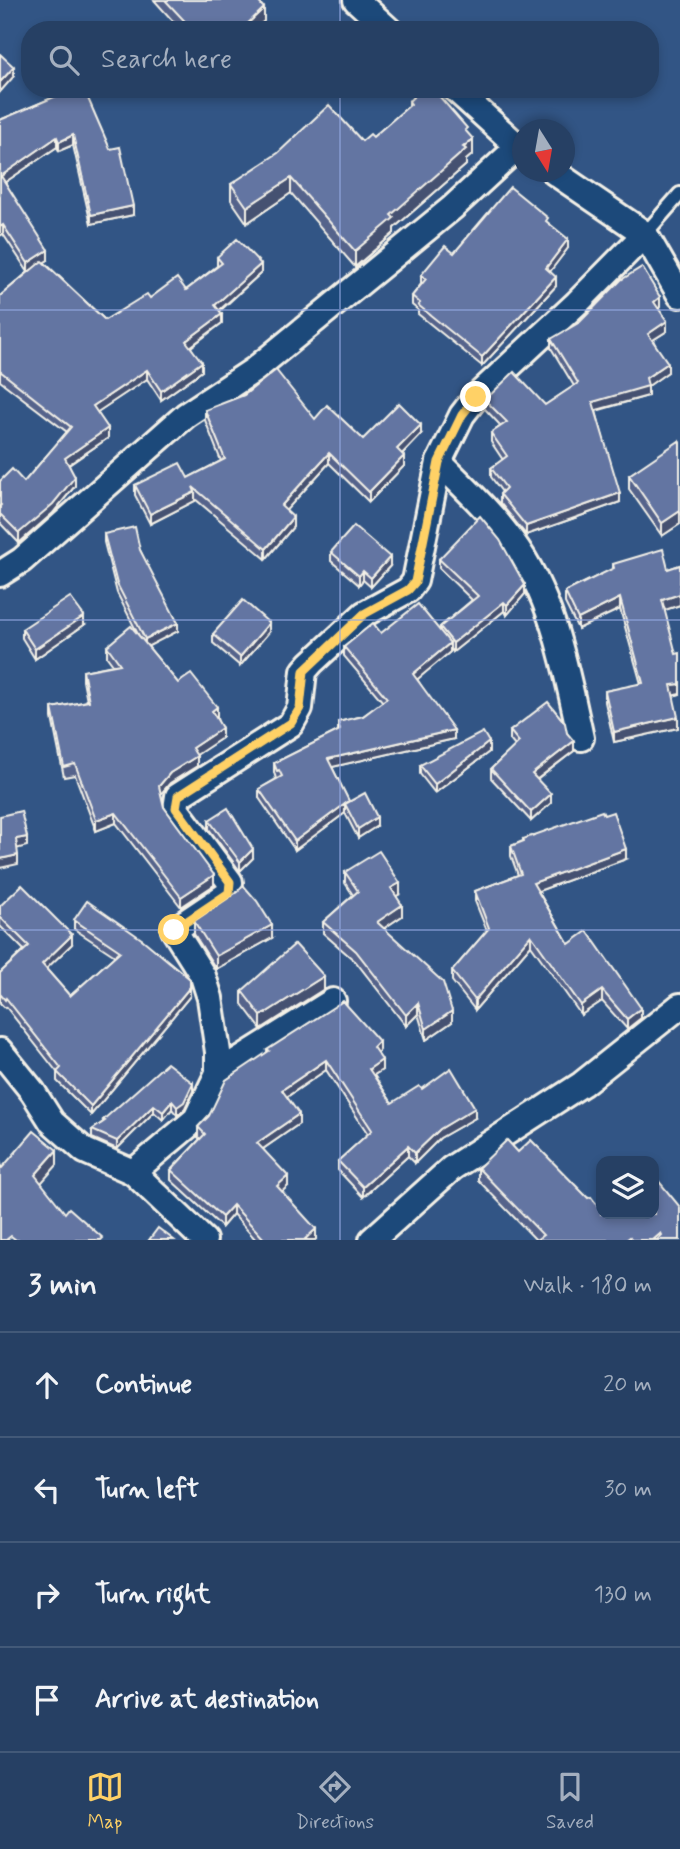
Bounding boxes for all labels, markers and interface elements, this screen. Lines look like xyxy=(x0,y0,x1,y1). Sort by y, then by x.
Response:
search box xyxy=(21,21,659,98)
icon: search xyxy=(45,41,83,79)
text: Search here xyxy=(101,43,232,77)
north arrow xyxy=(512,119,575,182)
route end xyxy=(460,381,491,412)
route start xyxy=(158,914,189,945)
map controls xyxy=(596,1156,659,1219)
button: layers xyxy=(596,1156,659,1219)
text: 3 min xyxy=(28,1266,97,1305)
text: Walk · 180 m xyxy=(523,1271,652,1301)
icon: ahead xyxy=(28,1366,66,1404)
text: Continue xyxy=(95,1368,192,1402)
text: 20 m xyxy=(603,1370,652,1400)
icon: left xyxy=(28,1471,66,1509)
text: Turn left xyxy=(95,1473,199,1507)
text: 30 m xyxy=(604,1475,652,1505)
icon: right xyxy=(28,1576,66,1614)
text: Turn right xyxy=(95,1578,211,1612)
text: 130 m xyxy=(594,1580,652,1610)
icon: arrive xyxy=(28,1681,66,1719)
text: Arrive at destination xyxy=(95,1683,319,1717)
tab: Map xyxy=(86,1768,124,1835)
tab: Directions xyxy=(296,1768,374,1835)
tab: Saved xyxy=(546,1768,594,1835)

